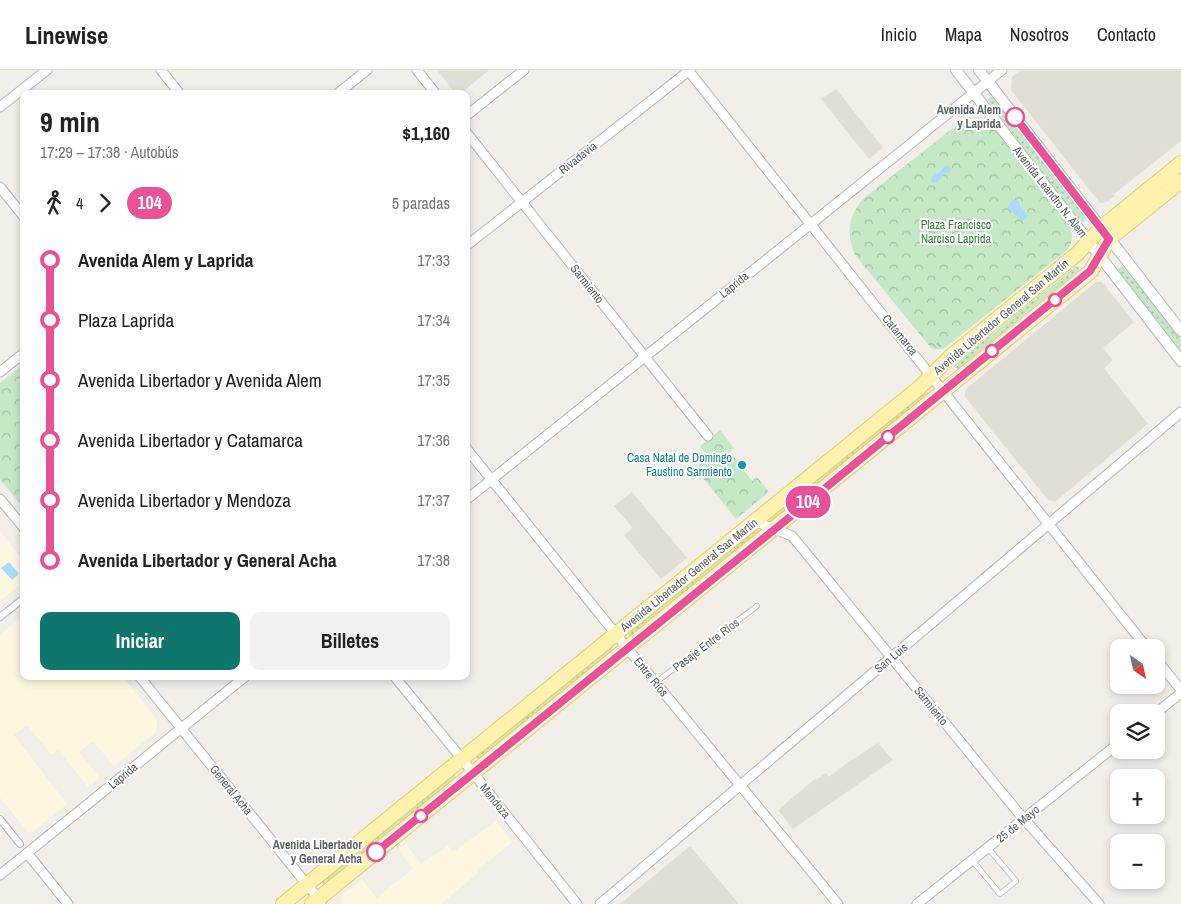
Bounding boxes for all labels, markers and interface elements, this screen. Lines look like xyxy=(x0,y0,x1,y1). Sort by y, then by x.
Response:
text: Linewise xyxy=(25,19,108,51)
text: Inicio xyxy=(881,22,917,47)
text: Mapa xyxy=(945,22,982,47)
text: Nosotros xyxy=(1010,22,1069,47)
text: Contacto xyxy=(1097,22,1156,47)
place label: Avenida Alem y Laprida xyxy=(937,102,1002,132)
text: 9 min xyxy=(40,103,100,141)
marker: Avenida Alem y Laprida xyxy=(1005,107,1025,127)
text: $1,160 xyxy=(402,120,450,146)
street label: Rivadavia xyxy=(556,138,601,178)
text: 17:29 – 17:38 · Autobús xyxy=(40,141,179,163)
street label: Avenida Leandro N. Alem xyxy=(1009,142,1091,241)
icon: walk xyxy=(40,189,68,217)
icon: forward xyxy=(91,189,119,217)
text: 104 xyxy=(137,190,162,215)
text: 4 xyxy=(76,192,83,214)
text: 5 paradas xyxy=(392,192,450,214)
park label: Plaza Francisco Narciso Laprida xyxy=(921,217,992,247)
text: Avenida Alem y Laprida xyxy=(78,247,254,273)
text: 17:33 xyxy=(417,249,450,271)
street label: Avenida Libertador General San Martín xyxy=(929,256,1072,379)
street label: Sarmiento xyxy=(567,261,607,307)
street label: Laprida xyxy=(716,268,752,302)
unlabelled marker xyxy=(1048,293,1062,307)
text: Plaza Laprida xyxy=(78,307,174,333)
text: 17:34 xyxy=(417,309,450,331)
street label: Catamarca xyxy=(879,311,922,359)
unlabelled marker xyxy=(985,344,999,358)
text: Avenida Libertador y Avenida Alem xyxy=(78,367,322,393)
text: 17:35 xyxy=(417,369,450,391)
text: Avenida Libertador y Catamarca xyxy=(78,427,303,453)
text: 17:36 xyxy=(417,429,450,451)
unlabelled marker xyxy=(881,430,895,444)
place label: Casa Natal de Domingo Faustino Sarmiento xyxy=(627,450,732,480)
marker: Casa Natal de Domingo Faustino Sarmiento xyxy=(736,459,748,471)
line badge: 104 xyxy=(779,486,837,518)
text: Avenida Libertador y Mendoza xyxy=(78,487,291,513)
text: 17:37 xyxy=(417,489,450,511)
text: 104 xyxy=(796,489,820,514)
street label: Avenida Libertador General San Martín xyxy=(616,515,761,636)
text: Avenida Libertador y General Acha xyxy=(78,547,337,573)
text: 17:38 xyxy=(417,549,450,571)
button: Iniciar xyxy=(40,612,240,670)
button: Billetes xyxy=(250,612,450,670)
street label: Pasaje Entre Ríos xyxy=(670,615,743,675)
street label: San Luis xyxy=(871,639,911,677)
north arrow xyxy=(1110,639,1165,694)
map controls xyxy=(1110,639,1165,889)
street label: Entre Ríos xyxy=(630,654,672,700)
street label: Sarmiento xyxy=(910,683,952,729)
button: layers xyxy=(1110,704,1165,759)
street label: Laprida xyxy=(105,759,141,793)
street label: General Acha xyxy=(206,762,256,819)
button: + xyxy=(1110,769,1165,824)
street label: Mendoza xyxy=(476,780,514,822)
street label: 25 de Mayo xyxy=(993,802,1043,846)
unlabelled marker xyxy=(414,809,428,823)
button: − xyxy=(1110,834,1165,889)
place label: Avenida Libertador y General Acha xyxy=(273,837,363,867)
marker: Avenida Libertador y General Acha xyxy=(366,842,386,862)

